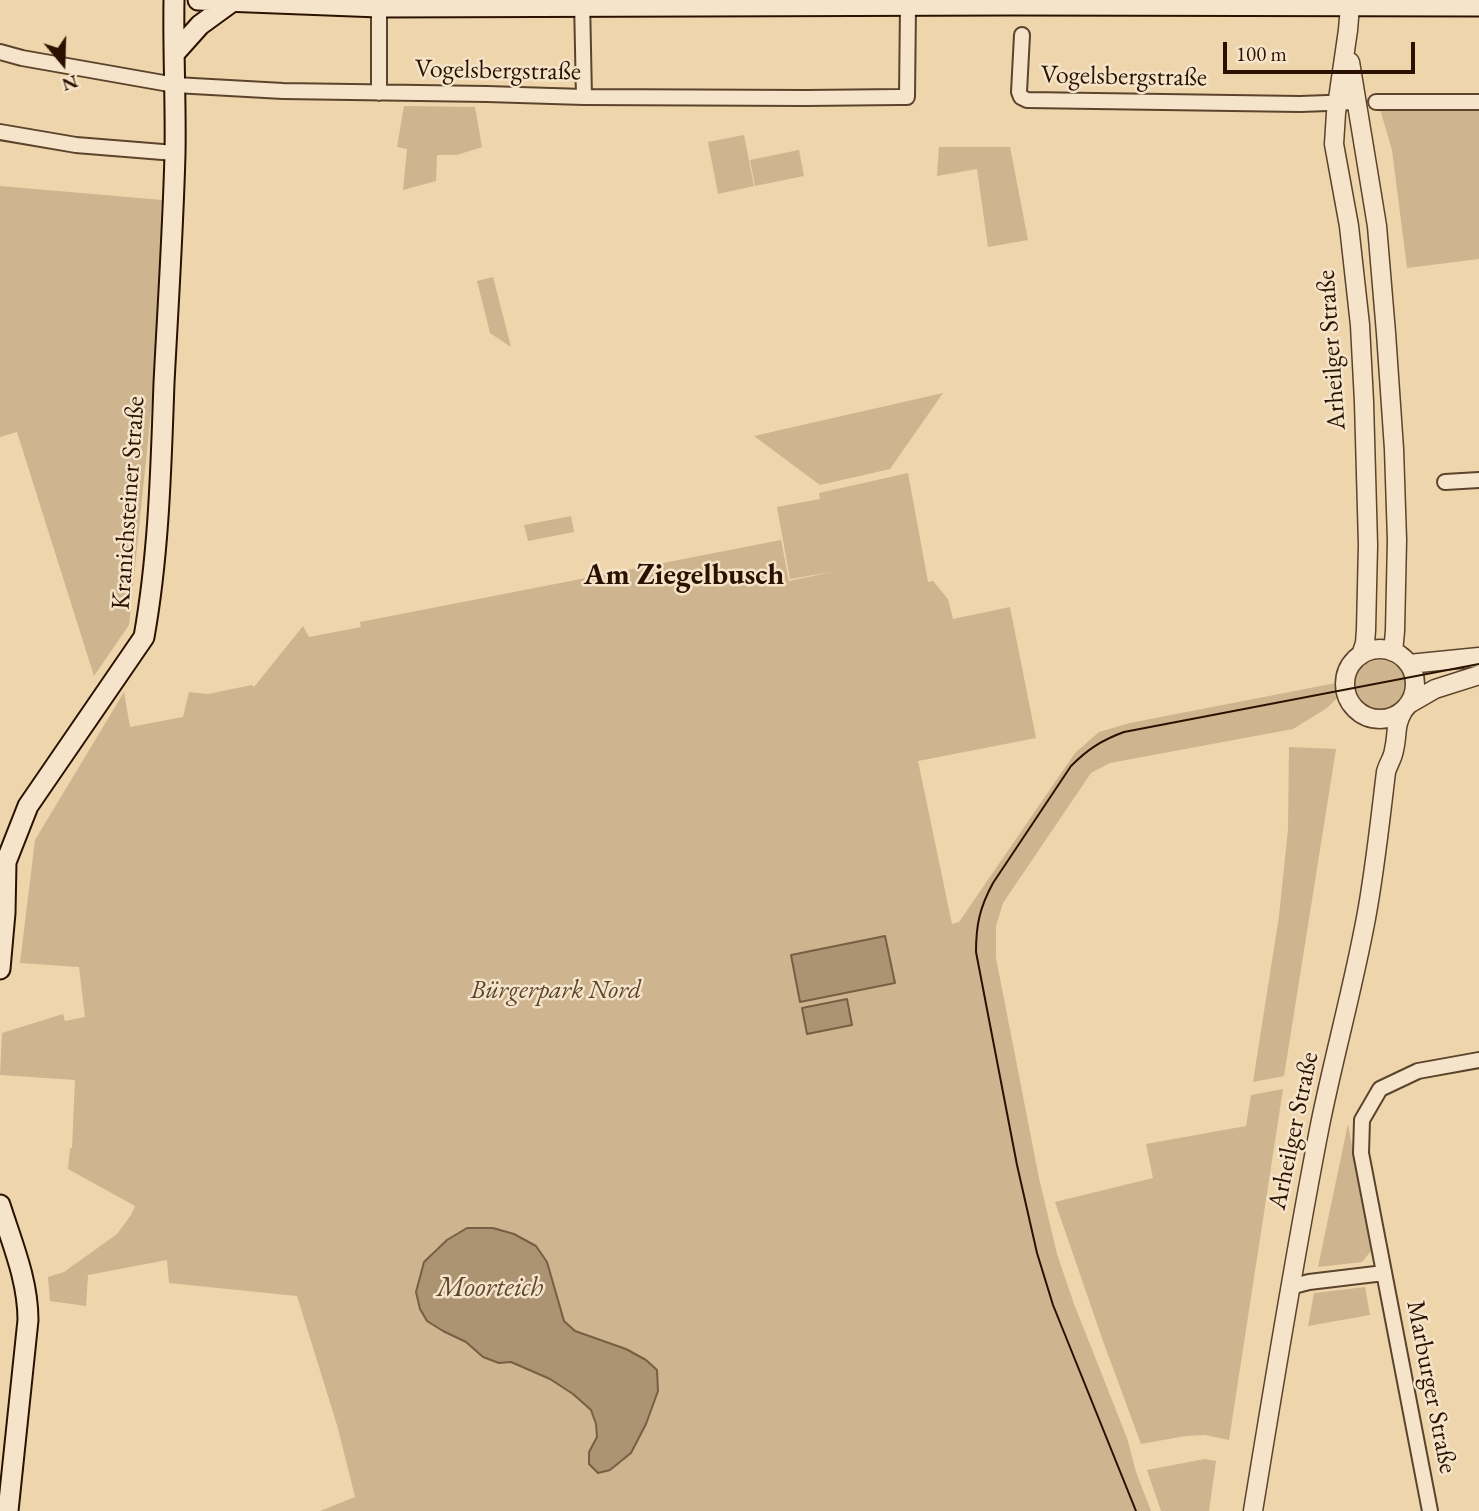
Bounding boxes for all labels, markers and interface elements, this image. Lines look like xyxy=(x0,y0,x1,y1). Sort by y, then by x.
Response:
north arrow xyxy=(28,28,98,98)
scale bar xyxy=(1227,28,1420,72)
text: 100 m xyxy=(1236,40,1287,67)
street label: Vogelsbergstraße xyxy=(415,54,581,88)
street label: Vogelsbergstraße xyxy=(1041,60,1207,94)
text: N xyxy=(59,69,81,98)
street label: Arheilger Straße xyxy=(1311,269,1353,431)
street label: Kranichsteiner Straße xyxy=(106,395,152,611)
district label: Am Ziegelbusch xyxy=(584,558,784,594)
park label: Bürgerpark Nord xyxy=(471,975,641,1007)
street label: Arheilger Straße xyxy=(1262,1049,1326,1213)
water label: Moorteich xyxy=(437,1271,543,1305)
street label: Marburger Straße xyxy=(1399,1298,1463,1476)

